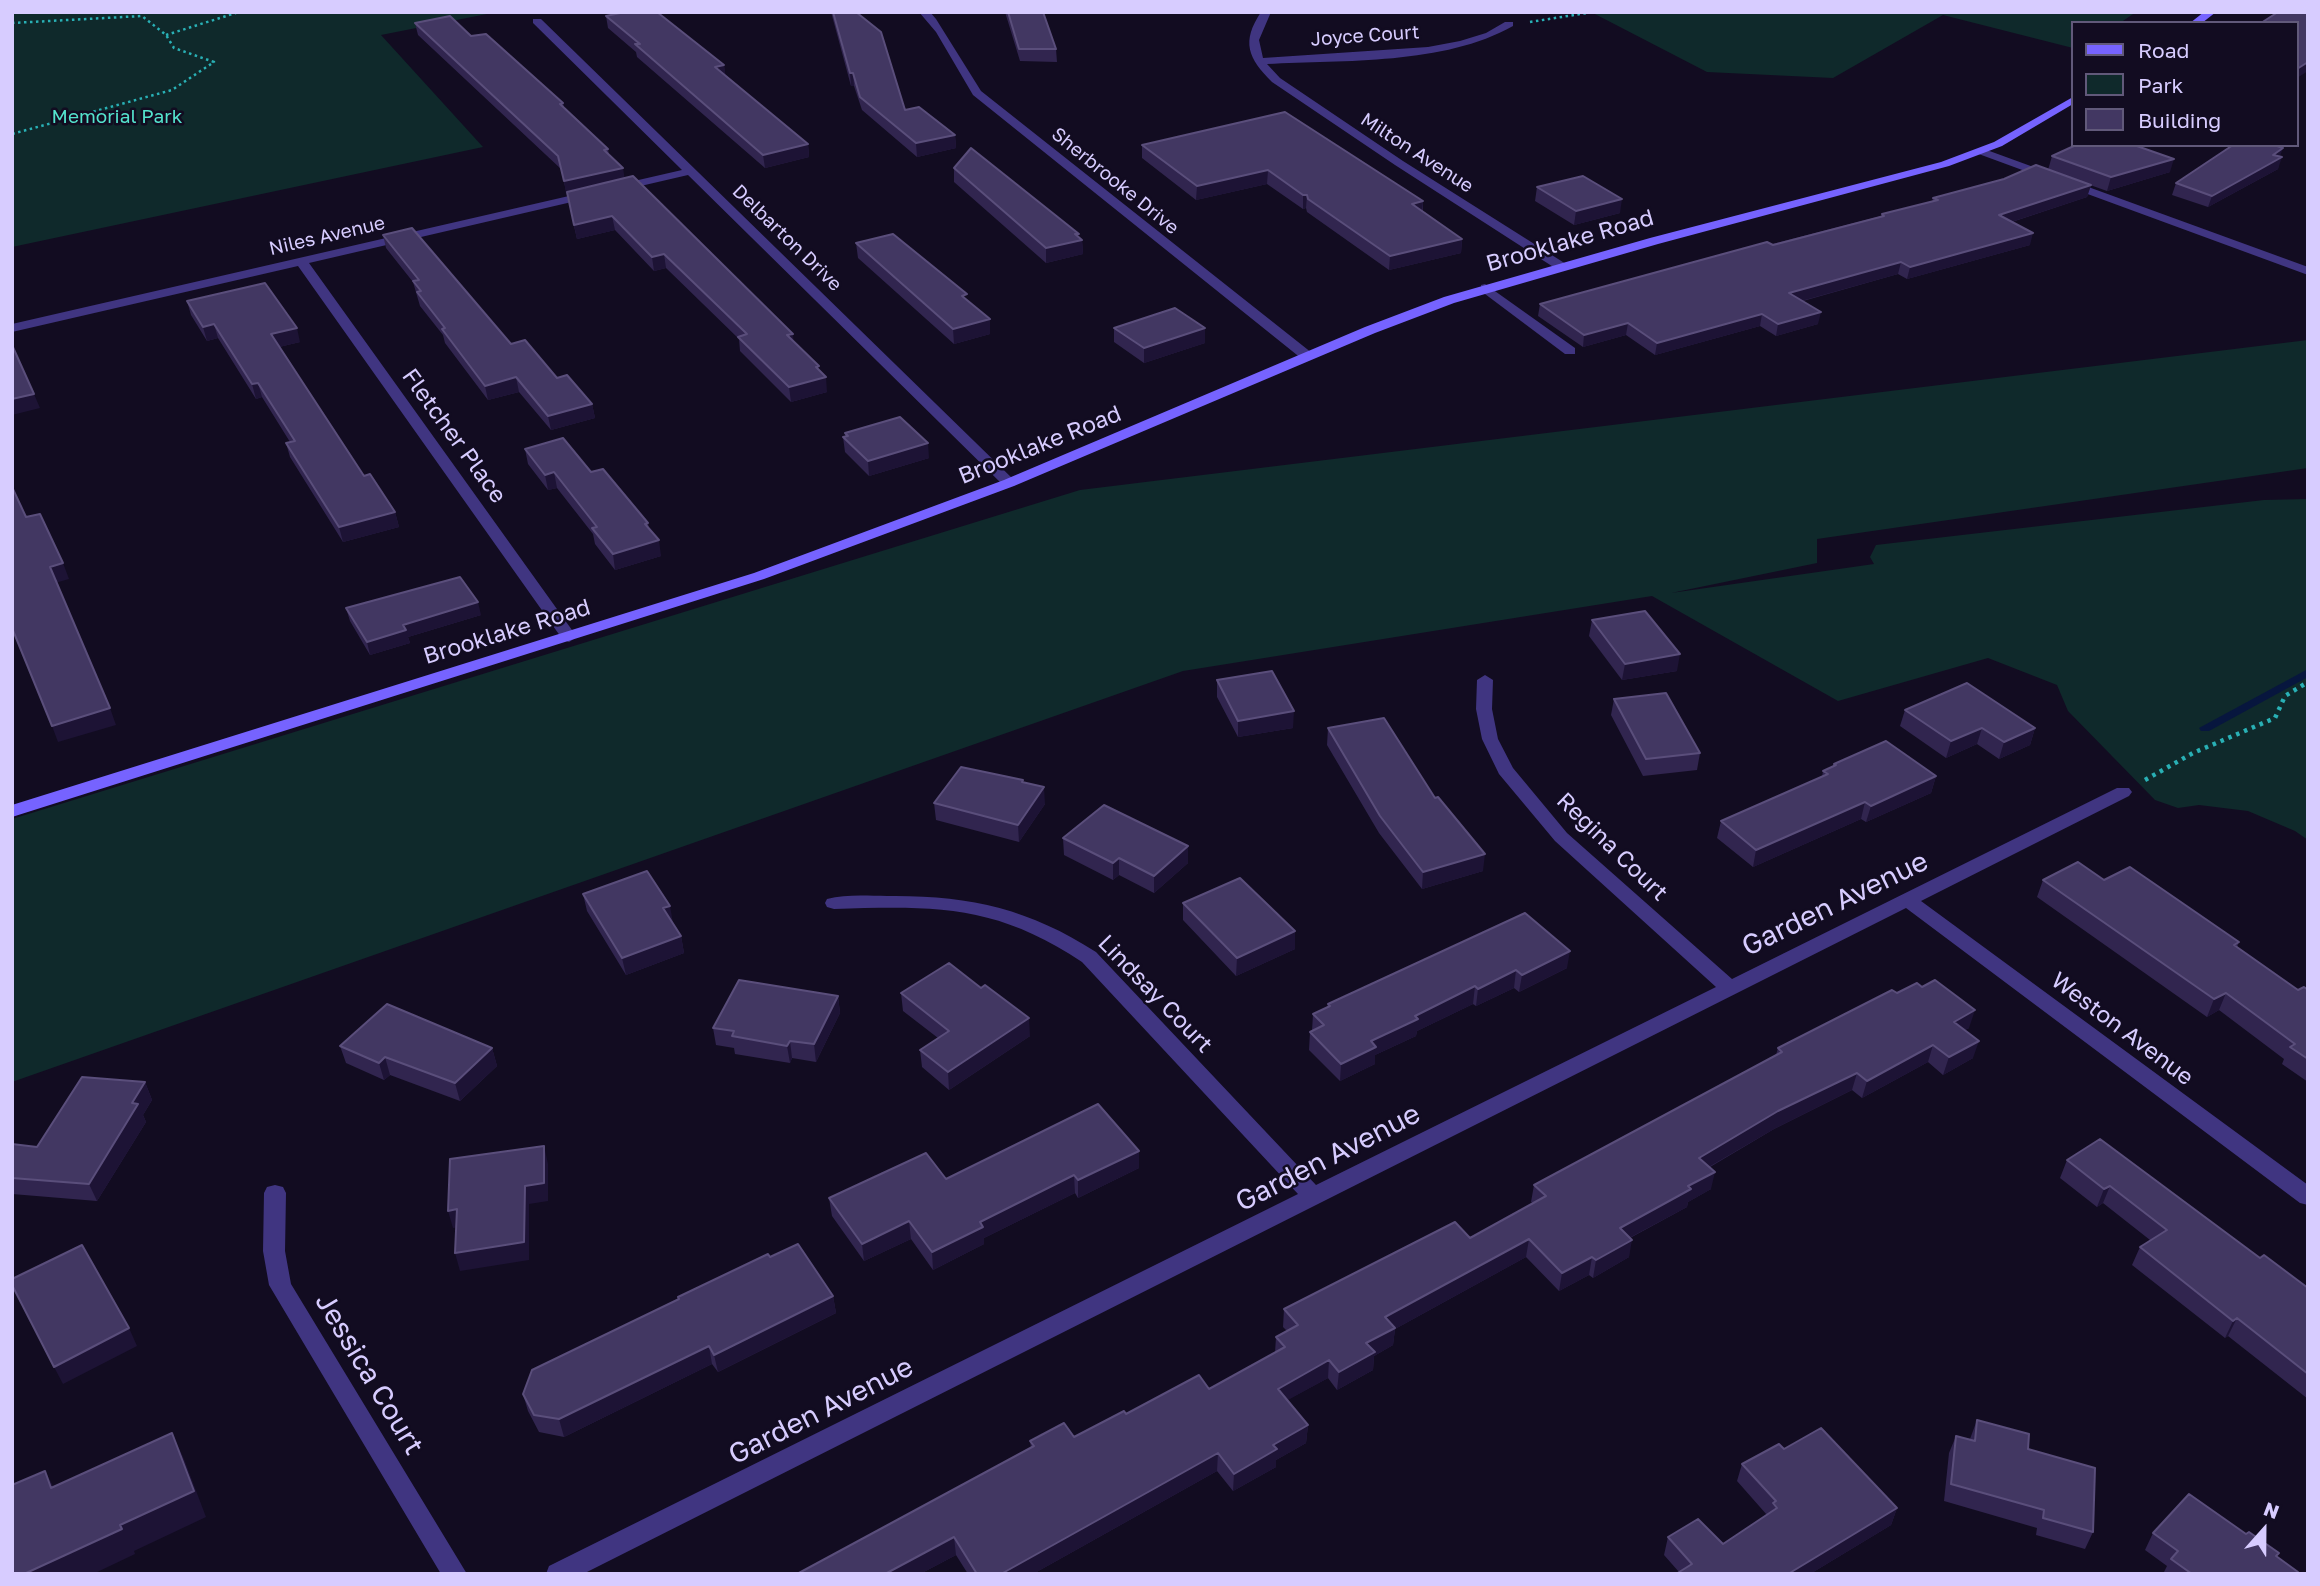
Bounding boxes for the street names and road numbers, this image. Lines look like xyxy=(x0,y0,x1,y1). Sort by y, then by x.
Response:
street label: Joyce Court xyxy=(1310,21,1420,51)
street label: Milton Avenue xyxy=(1356,108,1478,198)
street label: Sherbrooke Drive xyxy=(1047,123,1183,239)
street label: Delbarton Drive xyxy=(728,180,846,296)
street label: Brooklake Road xyxy=(1483,204,1657,278)
street label: Niles Avenue xyxy=(267,212,387,260)
street label: Fletcher Place xyxy=(396,363,512,509)
street label: Brooklake Road xyxy=(955,400,1125,490)
street label: Brooklake Road xyxy=(420,594,594,670)
street label: Regina Court xyxy=(1551,787,1673,907)
street label: Garden Avenue xyxy=(1737,844,1933,964)
street label: Lindsay Court xyxy=(1092,929,1218,1059)
street label: Weston Avenue xyxy=(2046,967,2198,1091)
street label: Garden Avenue xyxy=(1230,1097,1426,1219)
street label: Jessica Court xyxy=(308,1287,430,1461)
street label: Garden Avenue xyxy=(723,1350,919,1472)

